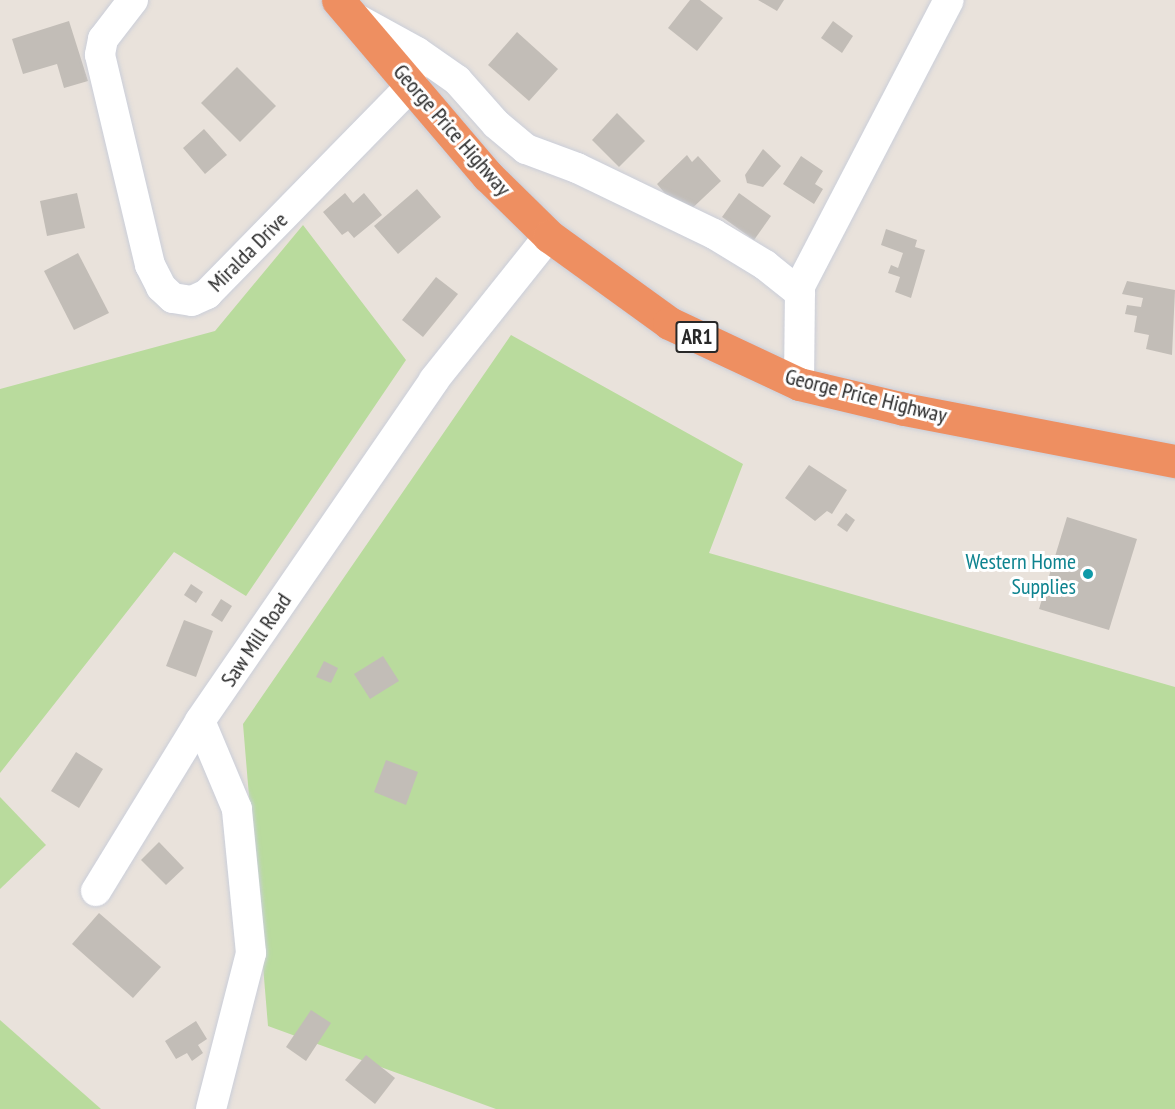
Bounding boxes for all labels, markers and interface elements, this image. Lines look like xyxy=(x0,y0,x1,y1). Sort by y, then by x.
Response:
street label: George Price Highway xyxy=(388,59,516,201)
street label: Miralda Drive xyxy=(203,207,293,297)
road number: AR1 xyxy=(674,319,720,355)
street label: George Price Highway xyxy=(782,363,950,429)
place label: Western Home Supplies xyxy=(965,548,1076,600)
marker: Western Home Supplies xyxy=(1081,567,1095,581)
street label: Saw Mill Road xyxy=(215,588,297,692)

